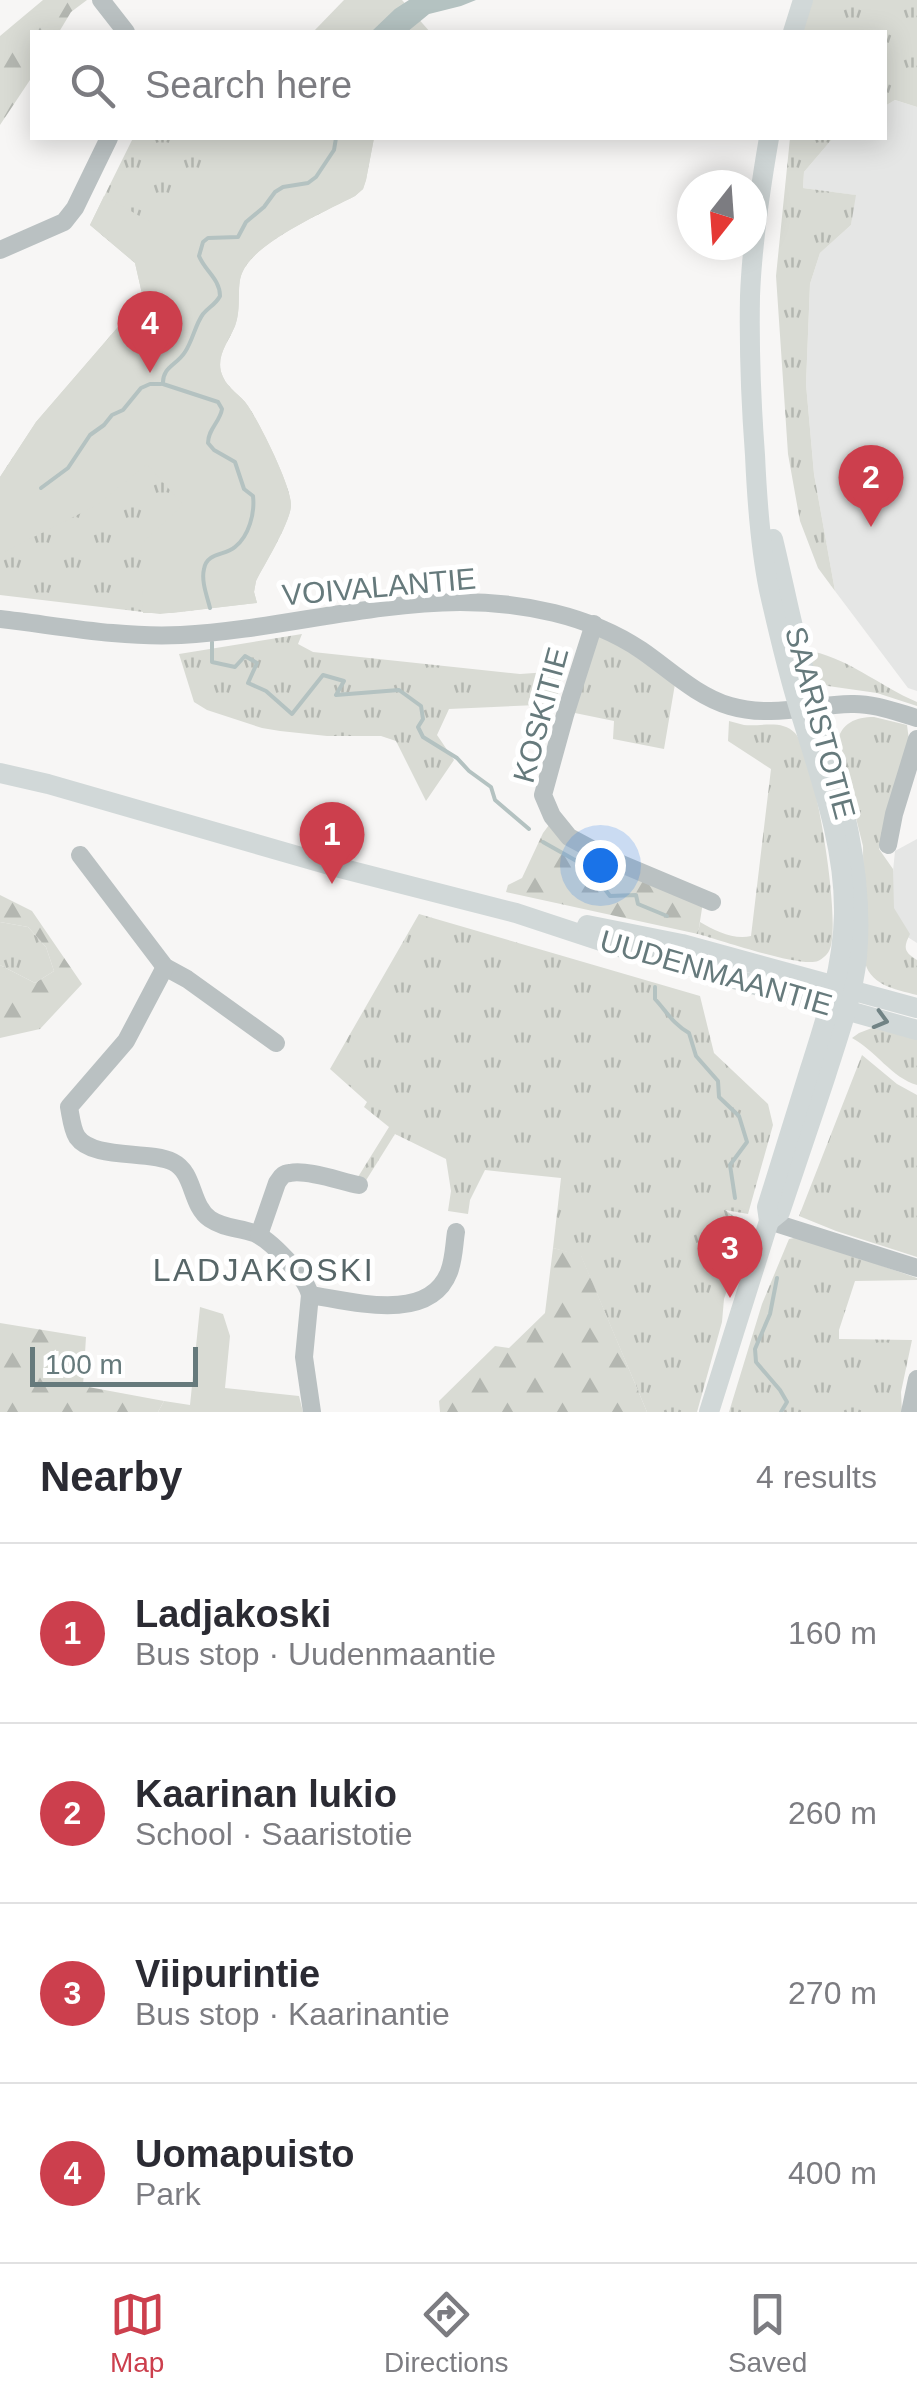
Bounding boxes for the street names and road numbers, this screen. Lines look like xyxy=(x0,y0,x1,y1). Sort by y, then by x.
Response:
street label: VOIVALANTIE xyxy=(281,562,477,611)
street label: SAARISTOTIE xyxy=(779,623,862,823)
street label: KOSKITIE xyxy=(507,644,574,786)
street label: UUDENMAANTIE xyxy=(596,924,836,1021)

